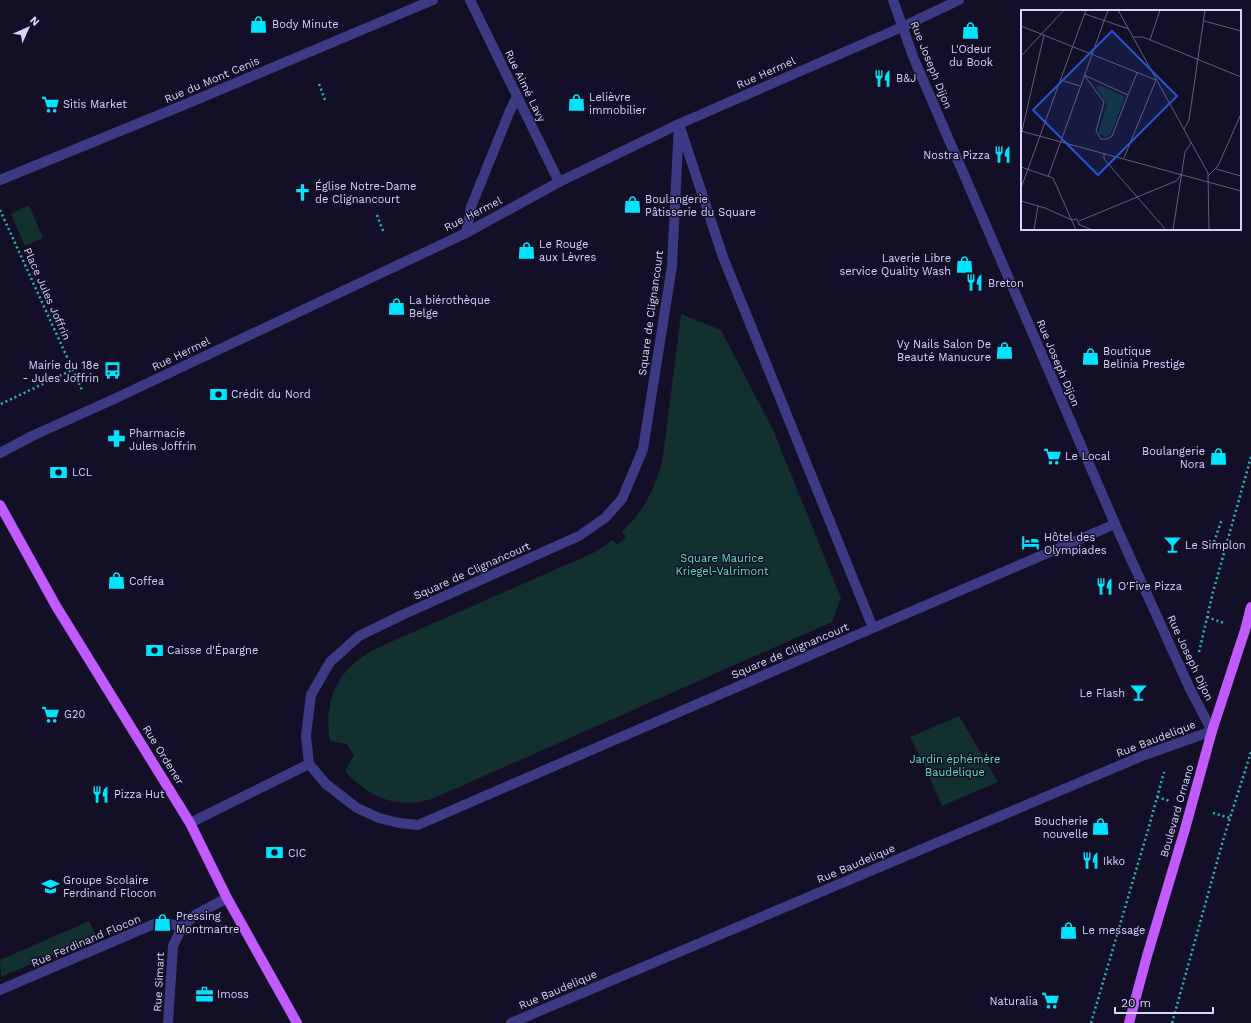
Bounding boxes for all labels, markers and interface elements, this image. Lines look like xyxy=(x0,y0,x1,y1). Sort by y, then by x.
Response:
north arrow xyxy=(8,8,48,48)
inset map xyxy=(1021,10,1241,230)
text: N xyxy=(27,14,42,29)
shop icon: Body Minute xyxy=(249,14,269,34)
place label: Body Minute xyxy=(272,18,339,31)
street label: Rue Joseph Dijon xyxy=(907,19,955,111)
shop icon: L'Odeur du Book xyxy=(961,21,981,41)
place label: L'Odeur du Book xyxy=(949,43,993,69)
street label: Rue Aimé Lavy xyxy=(502,48,548,124)
street label: Rue du Mont Cenis xyxy=(163,54,262,106)
street label: Rue Hermel xyxy=(735,54,798,92)
restaurant icon: B&J xyxy=(873,68,893,88)
place label: B&J xyxy=(896,72,917,85)
place label: Lelièvre immobilier xyxy=(589,91,647,117)
shop icon: Lelièvre immobilier xyxy=(566,93,586,113)
supermarket icon: Sitis Market xyxy=(40,94,60,114)
place label: Sitis Market xyxy=(63,98,127,111)
restaurant icon: Nostra Pizza xyxy=(993,145,1013,165)
place label: Nostra Pizza xyxy=(923,149,990,162)
place label: Église Notre-Dame de Clignancourt xyxy=(315,179,416,206)
church icon: Église Notre-Dame de Clignancourt xyxy=(292,182,312,202)
place label: Boulangerie Pâtisserie du Square xyxy=(645,193,756,219)
street label: Rue Hermel xyxy=(442,194,505,234)
shop icon: Boulangerie Pâtisserie du Square xyxy=(622,195,642,215)
place label: Le Rouge aux Lèvres xyxy=(539,238,596,264)
shop icon: Le Rouge aux Lèvres xyxy=(516,240,536,260)
street label: Place Jules Joffrin xyxy=(21,246,73,342)
street label: Square de Clignancourt xyxy=(636,249,666,376)
place label: Laverie Libre service Quality Wash xyxy=(839,252,951,278)
shop icon: Laverie Libre service Quality Wash xyxy=(954,254,974,274)
restaurant icon: Breton xyxy=(965,273,985,293)
place label: Breton xyxy=(988,277,1024,290)
place label: La biérothèque Belge xyxy=(409,294,490,320)
shop icon: La biérothèque Belge xyxy=(386,296,406,316)
street label: Rue Joseph Dijon xyxy=(1034,318,1082,408)
street label: Rue Hermel xyxy=(150,334,213,374)
place label: Vy Nails Salon De Beauté Manucure xyxy=(897,338,991,364)
shop icon: Vy Nails Salon De Beauté Manucure xyxy=(994,340,1014,360)
place label: Boutique Belinia Prestige xyxy=(1103,345,1185,371)
shop icon: Boutique Belinia Prestige xyxy=(1080,347,1100,367)
place label: Mairie du 18e - Jules Joffrin xyxy=(22,359,99,385)
bus stop icon: Mairie du 18e - Jules Joffrin xyxy=(102,361,122,381)
bank icon: Crédit du Nord xyxy=(208,384,228,404)
place label: Crédit du Nord xyxy=(231,388,311,401)
place label: Pharmacie Jules Joffrin xyxy=(129,427,196,453)
pharmacy icon: Pharmacie Jules Joffrin xyxy=(106,429,126,449)
place label: Boulangerie Nora xyxy=(1142,445,1205,471)
supermarket icon: Le Local xyxy=(1042,446,1062,466)
shop icon: Boulangerie Nora xyxy=(1208,447,1228,467)
place label: Le Local xyxy=(1065,450,1111,463)
bank icon: LCL xyxy=(49,462,69,482)
place label: LCL xyxy=(72,466,93,479)
place label: Hôtel des Olympiades xyxy=(1044,531,1107,557)
hotel icon: Hôtel des Olympiades xyxy=(1021,533,1041,553)
bar icon: Le Simplon xyxy=(1162,535,1182,555)
street label: Square de Clignancourt xyxy=(412,539,533,603)
place label: Le Simplon xyxy=(1185,539,1246,552)
park label: Square Maurice Kriegel-Valrimont xyxy=(676,552,769,578)
shop icon: Coffea xyxy=(106,571,126,591)
place label: Coffea xyxy=(129,575,164,588)
restaurant icon: O'Five Pizza xyxy=(1095,576,1115,596)
place label: O'Five Pizza xyxy=(1118,580,1182,593)
street label: Rue Joseph Dijon xyxy=(1164,613,1216,703)
street label: Square de Clignancourt xyxy=(729,620,851,682)
bank icon: Caisse d'Épargne xyxy=(144,640,164,660)
place label: Caisse d'Épargne xyxy=(167,643,258,657)
bar icon: Le Flash xyxy=(1128,683,1148,703)
place label: Le Flash xyxy=(1080,687,1125,700)
supermarket icon: G20 xyxy=(41,704,61,724)
place label: G20 xyxy=(64,708,85,721)
street label: Rue Baudelique xyxy=(1115,718,1197,760)
street label: Rue Ordener xyxy=(140,723,187,787)
park label: Jardin éphémère Baudelique xyxy=(910,753,1000,779)
street label: Boulevard Ornano xyxy=(1158,763,1196,859)
restaurant icon: Pizza Hut xyxy=(91,784,111,804)
place label: Pizza Hut xyxy=(114,788,165,801)
place label: Boucherie nouvelle xyxy=(1034,815,1088,841)
shop icon: Boucherie nouvelle xyxy=(1091,817,1111,837)
street label: Rue Baudelique xyxy=(815,842,897,886)
bank icon: CIC xyxy=(265,843,285,863)
place label: CIC xyxy=(288,847,307,860)
restaurant icon: Ikko xyxy=(1080,851,1100,871)
place label: Ikko xyxy=(1103,855,1125,868)
place label: Groupe Scolaire Ferdinand Flocon xyxy=(63,874,156,900)
school or university icon: Groupe Scolaire Ferdinand Flocon xyxy=(40,876,60,896)
place label: Pressing Montmartre xyxy=(176,910,239,936)
street label: Rue Ferdinand Flocon xyxy=(29,912,143,970)
shop icon: Pressing Montmartre xyxy=(153,912,173,932)
shop icon: Le message xyxy=(1059,920,1079,940)
place label: Le message xyxy=(1082,924,1145,937)
street label: Rue Simart xyxy=(151,952,167,1012)
street label: Rue Baudelique xyxy=(517,968,599,1012)
office icon: Imoss xyxy=(194,984,214,1004)
place label: Imoss xyxy=(217,988,249,1001)
scale bar xyxy=(1115,989,1213,1015)
supermarket icon: Naturalia xyxy=(1041,991,1061,1011)
place label: Naturalia xyxy=(990,995,1038,1008)
text: 20 m xyxy=(1121,996,1151,1010)

